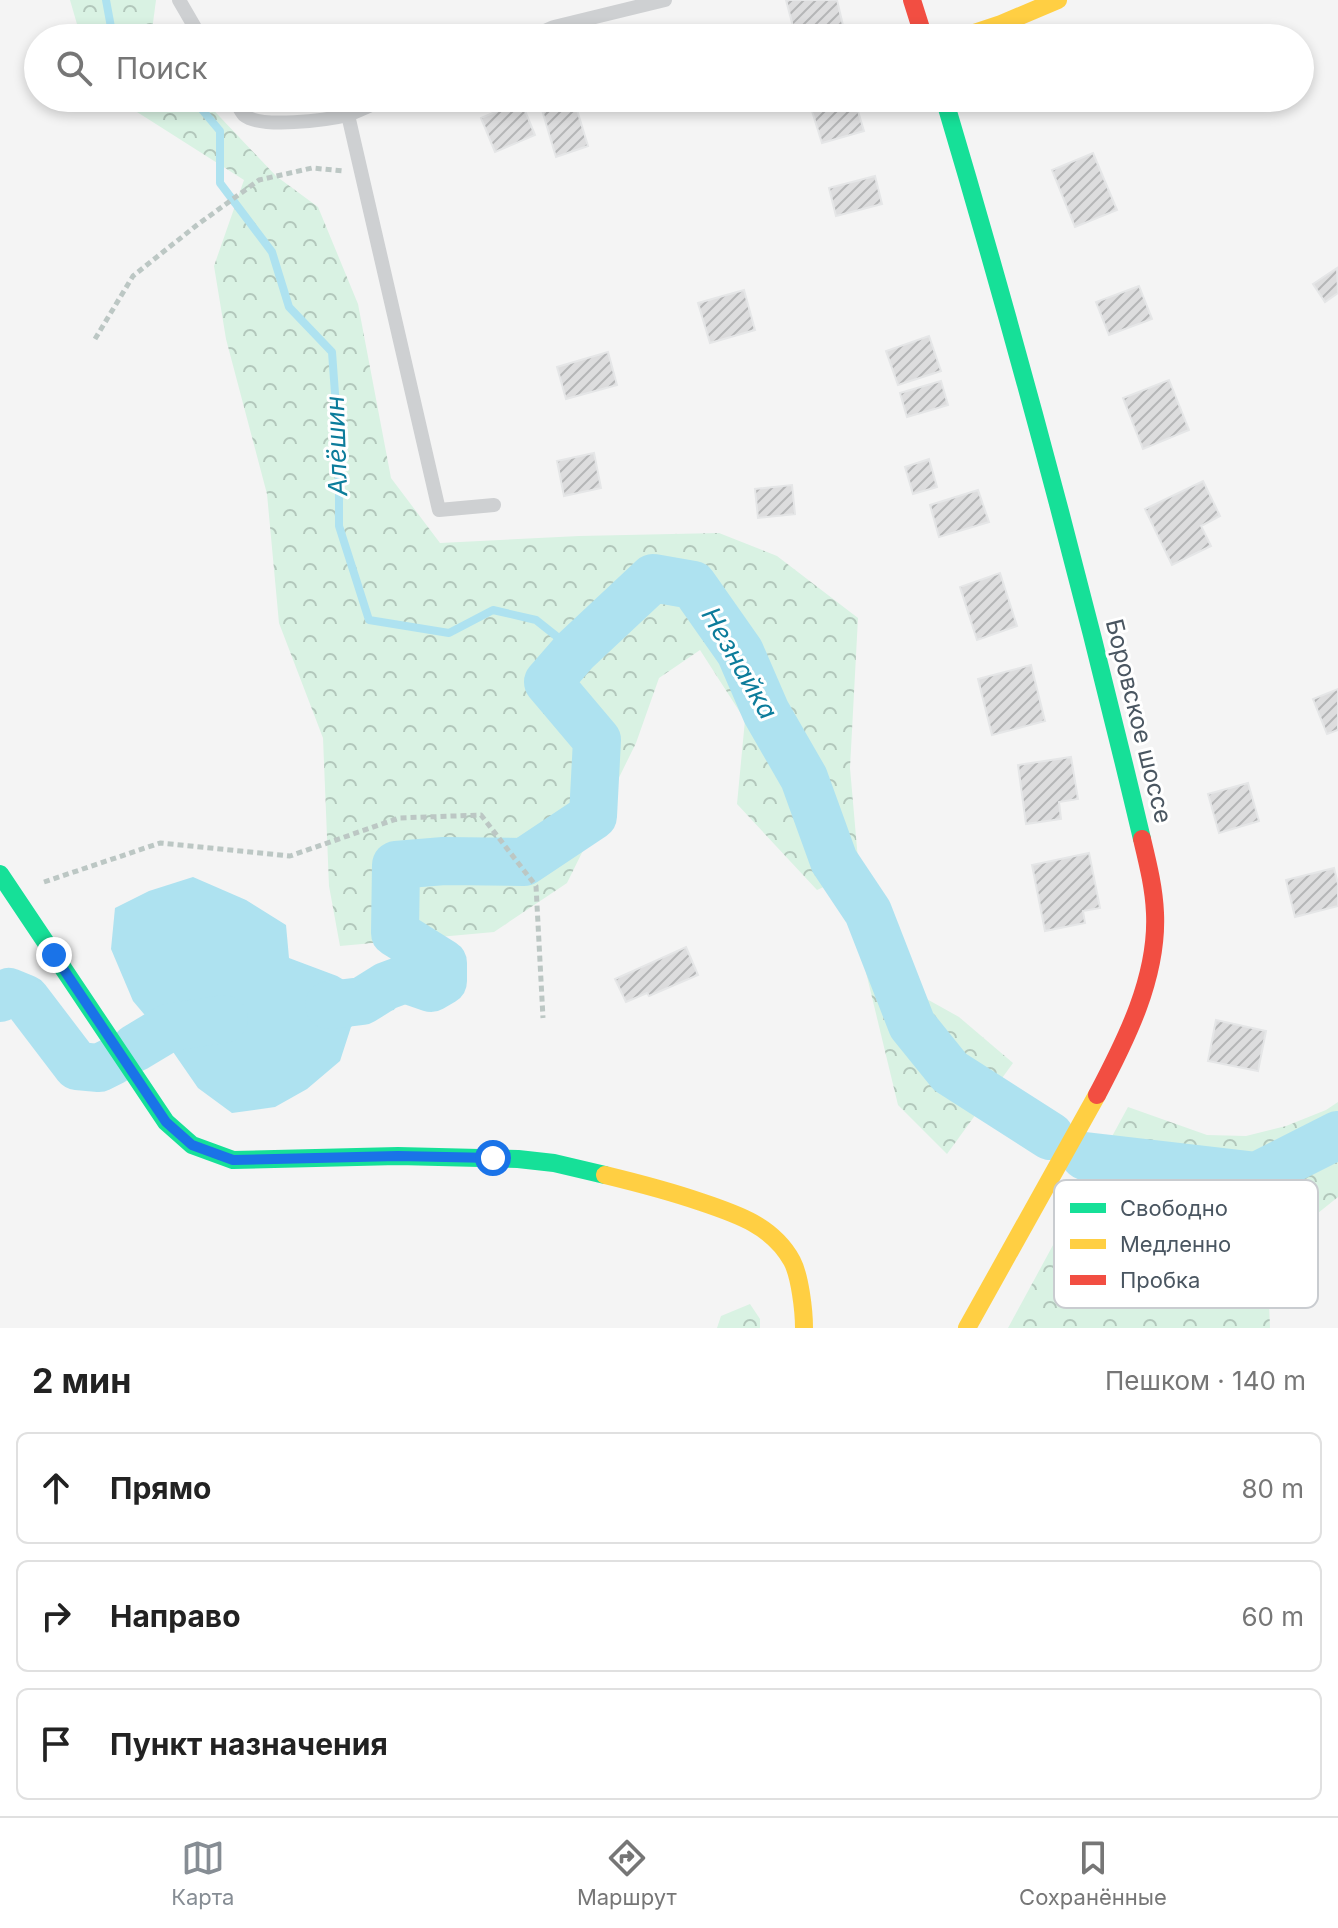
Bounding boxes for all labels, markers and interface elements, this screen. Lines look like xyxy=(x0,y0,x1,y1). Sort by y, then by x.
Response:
search box xyxy=(24,24,1314,112)
icon: search xyxy=(52,46,96,90)
text: Поиск xyxy=(116,50,207,86)
water label: Алёшин xyxy=(319,395,353,498)
water label: Незнайка xyxy=(696,602,784,724)
street label: Боровское шоссе xyxy=(1100,616,1178,826)
route end xyxy=(36,937,72,973)
route start xyxy=(475,1140,511,1176)
legend xyxy=(1054,1180,1318,1308)
text: Свободно xyxy=(1120,1195,1228,1221)
text: Медленно xyxy=(1120,1231,1231,1257)
text: Пробка xyxy=(1120,1267,1200,1293)
text: 2 мин xyxy=(32,1360,131,1401)
text: Пешком · 140 m xyxy=(1105,1365,1306,1396)
icon: ahead xyxy=(34,1466,78,1510)
text: Прямо xyxy=(110,1470,211,1506)
text: 80 m xyxy=(1241,1473,1304,1504)
icon: right xyxy=(34,1594,78,1638)
text: Направо xyxy=(110,1598,241,1634)
text: 60 m xyxy=(1241,1601,1304,1632)
icon: arrive xyxy=(34,1722,78,1766)
text: Пункт назначения xyxy=(110,1726,388,1762)
tab: Карта xyxy=(171,1836,234,1910)
tab: Маршрут xyxy=(577,1836,677,1910)
tab: Сохранённые xyxy=(1019,1836,1167,1910)

